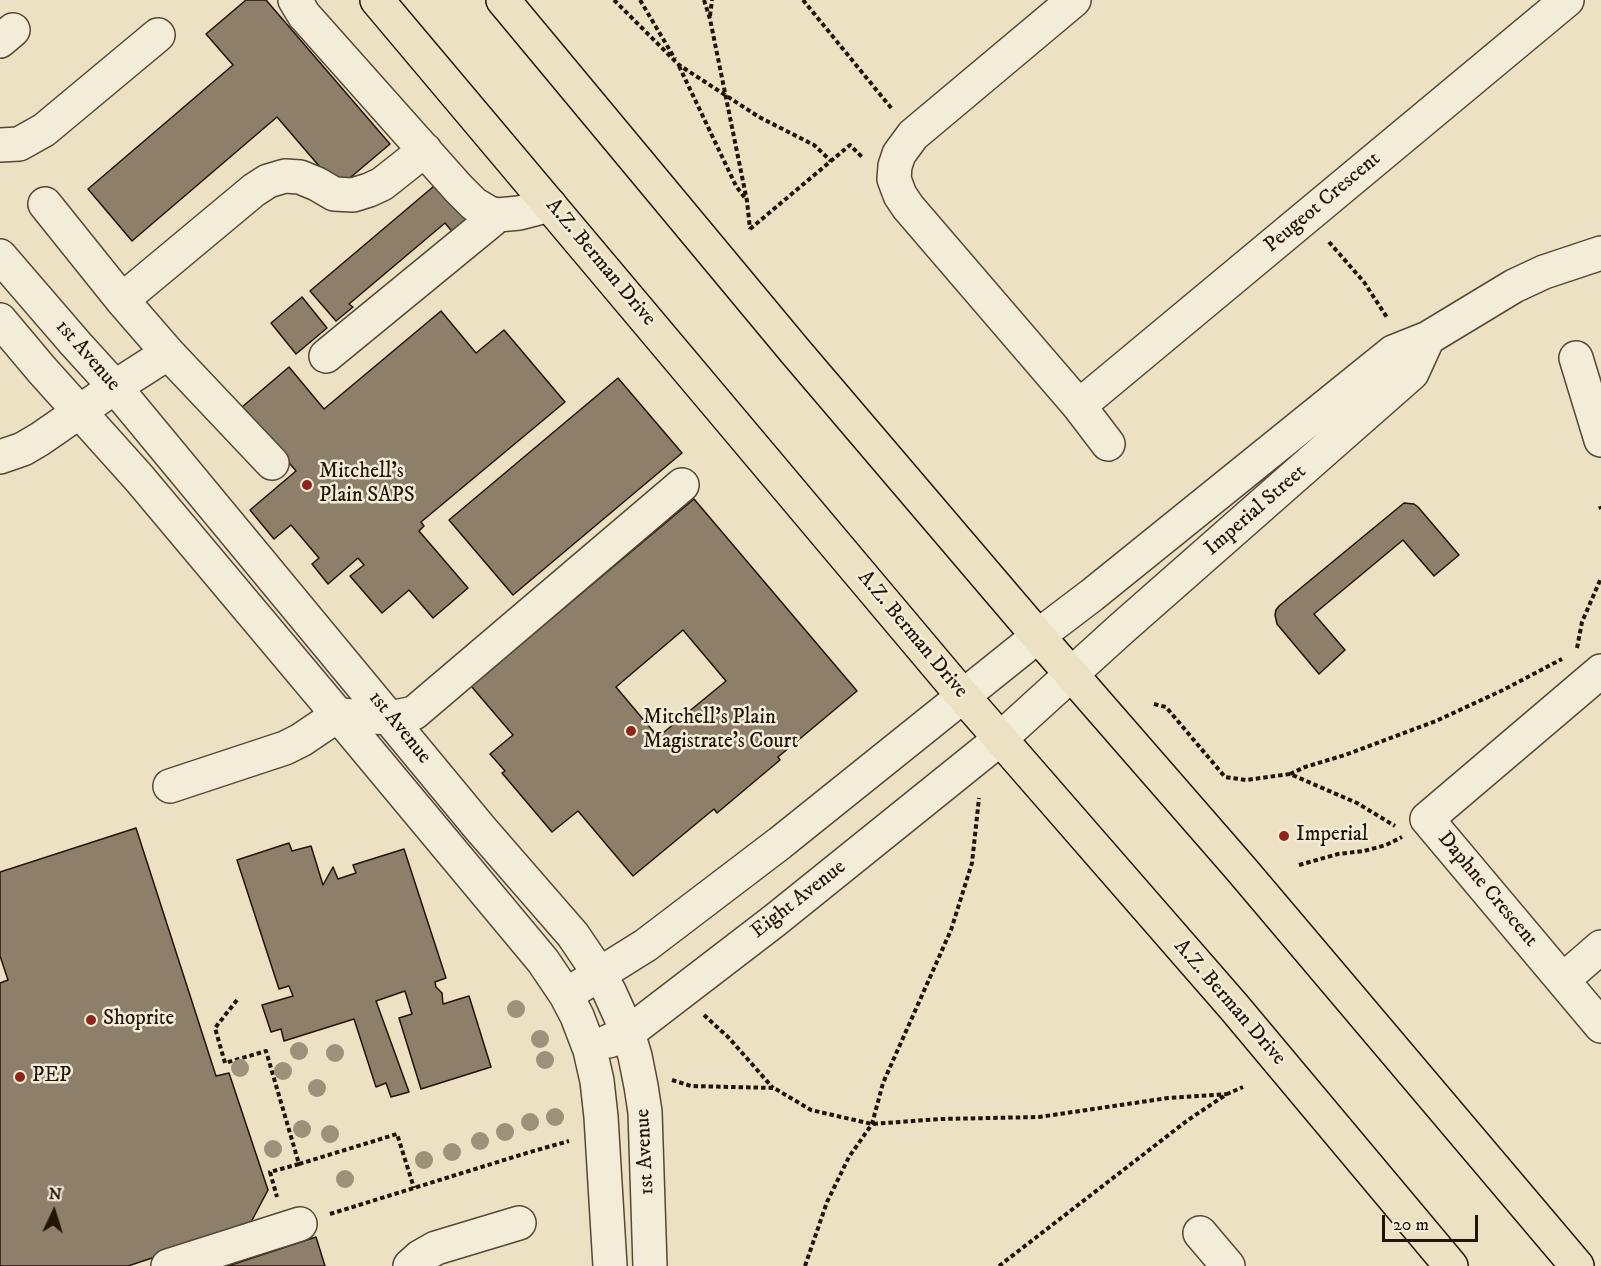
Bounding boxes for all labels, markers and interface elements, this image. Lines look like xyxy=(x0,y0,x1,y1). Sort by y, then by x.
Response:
street label: Peugeot Crescent xyxy=(1260,147,1386,259)
street label: A.Z. Berman Drive xyxy=(539,194,661,332)
street label: 1st Avenue xyxy=(49,315,125,397)
place label: Mitchell's Plain SAPS xyxy=(319,460,415,510)
street label: Imperial Street xyxy=(1200,460,1312,562)
marker: Mitchell's Plain SAPS xyxy=(300,478,314,492)
street label: A.Z. Berman Drive xyxy=(851,566,973,704)
street label: 1st Avenue xyxy=(362,686,436,770)
place label: Mitchell's Plain Magistrate's Court xyxy=(643,706,798,756)
marker: Mitchell's Plain Magistrate's Court xyxy=(624,724,638,738)
place label: Imperial xyxy=(1296,823,1368,849)
street label: Daphne Crescent xyxy=(1431,827,1543,953)
marker: Imperial xyxy=(1277,829,1291,843)
street label: Eight Avenue xyxy=(747,855,851,945)
street label: A.Z. Berman Drive xyxy=(1168,935,1290,1071)
place label: Shoprite xyxy=(103,1007,174,1033)
marker: Shoprite xyxy=(84,1013,98,1027)
place label: PEP xyxy=(32,1064,71,1090)
marker: PEP xyxy=(13,1070,27,1084)
street label: 1st Avenue xyxy=(631,1108,661,1196)
north arrow xyxy=(24,1182,84,1242)
text: N xyxy=(48,1184,62,1204)
scale bar xyxy=(1385,1203,1481,1241)
text: 20 m xyxy=(1393,1214,1429,1236)

